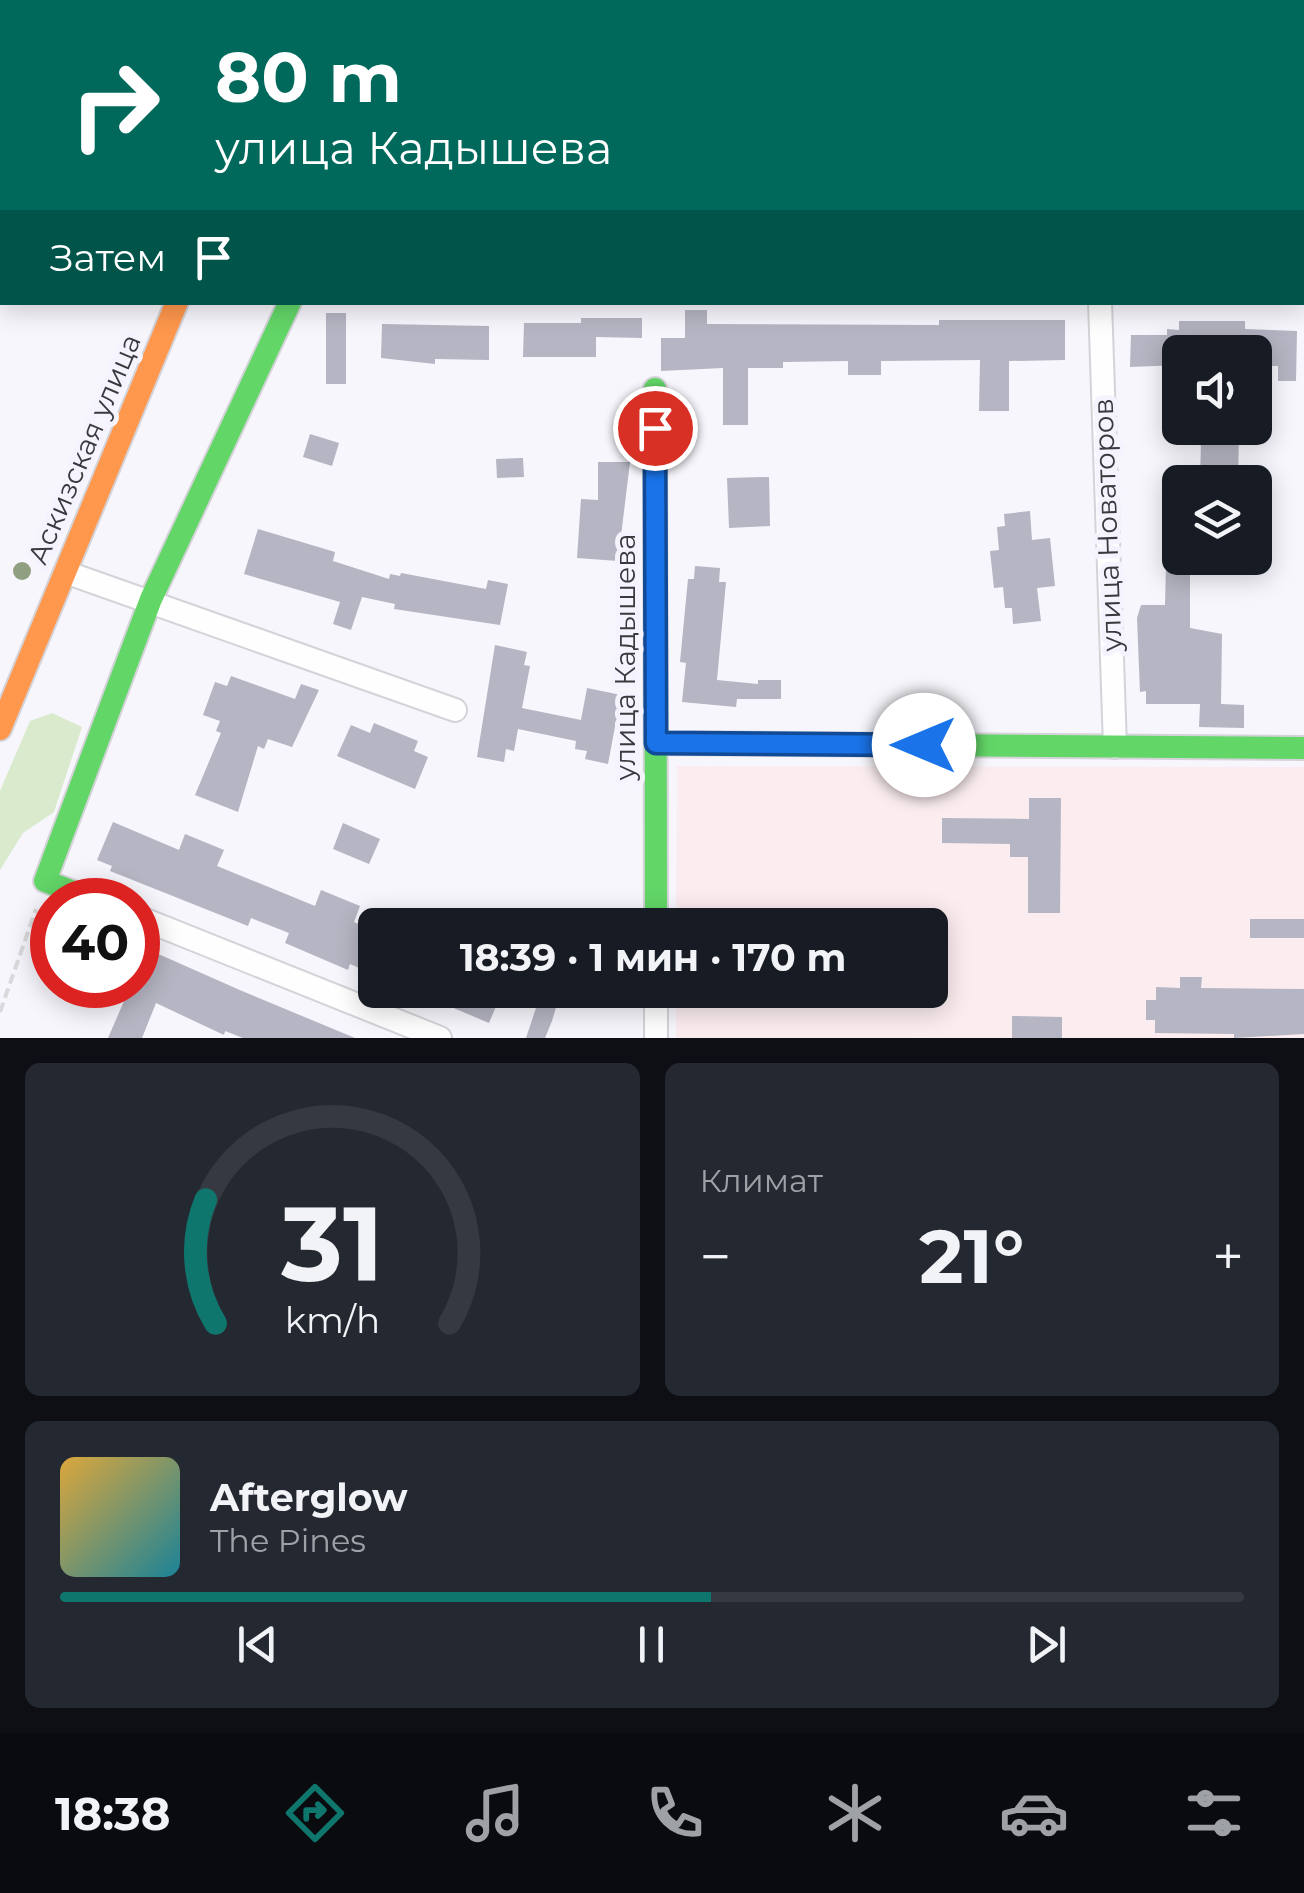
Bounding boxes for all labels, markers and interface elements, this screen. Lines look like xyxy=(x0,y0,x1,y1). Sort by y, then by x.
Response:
text: 80 m xyxy=(215,34,402,120)
icon: right xyxy=(50,40,180,170)
text: улица Кадышева xyxy=(215,120,612,175)
icon: arrive xyxy=(186,230,241,285)
text: Затем xyxy=(50,234,166,281)
street label: Аскизская улица xyxy=(20,329,148,569)
map controls xyxy=(1162,335,1272,575)
button: sound xyxy=(1162,335,1272,445)
pin xyxy=(613,386,698,471)
street label: улица Новаторов xyxy=(1086,398,1128,653)
icon: arrive xyxy=(628,401,683,456)
button: layers xyxy=(1162,465,1272,575)
street label: улица Кадышева xyxy=(608,533,642,782)
position arrow xyxy=(872,693,976,797)
speed limit sign: 40 xyxy=(30,878,160,1008)
text: 18:39 · 1 мин · 170 m xyxy=(460,934,846,981)
text: Климат xyxy=(700,1161,823,1200)
text: 31 xyxy=(280,1180,383,1307)
text: 21° xyxy=(919,1210,1024,1302)
text: − xyxy=(700,1223,731,1290)
text: + xyxy=(1212,1223,1244,1290)
text: km/h xyxy=(285,1298,380,1342)
text: Afterglow xyxy=(210,1474,408,1521)
text: The Pines xyxy=(210,1521,366,1560)
icon: previous xyxy=(230,1617,285,1672)
icon: pause xyxy=(624,1617,679,1672)
icon: next xyxy=(1019,1617,1074,1672)
icon: directions xyxy=(280,1778,350,1848)
icon: music xyxy=(460,1778,530,1848)
icon: phone xyxy=(640,1778,710,1848)
icon: climate xyxy=(820,1778,890,1848)
icon: car xyxy=(999,1778,1069,1848)
icon: filters xyxy=(1179,1778,1249,1848)
text: 18:38 xyxy=(55,1786,170,1841)

